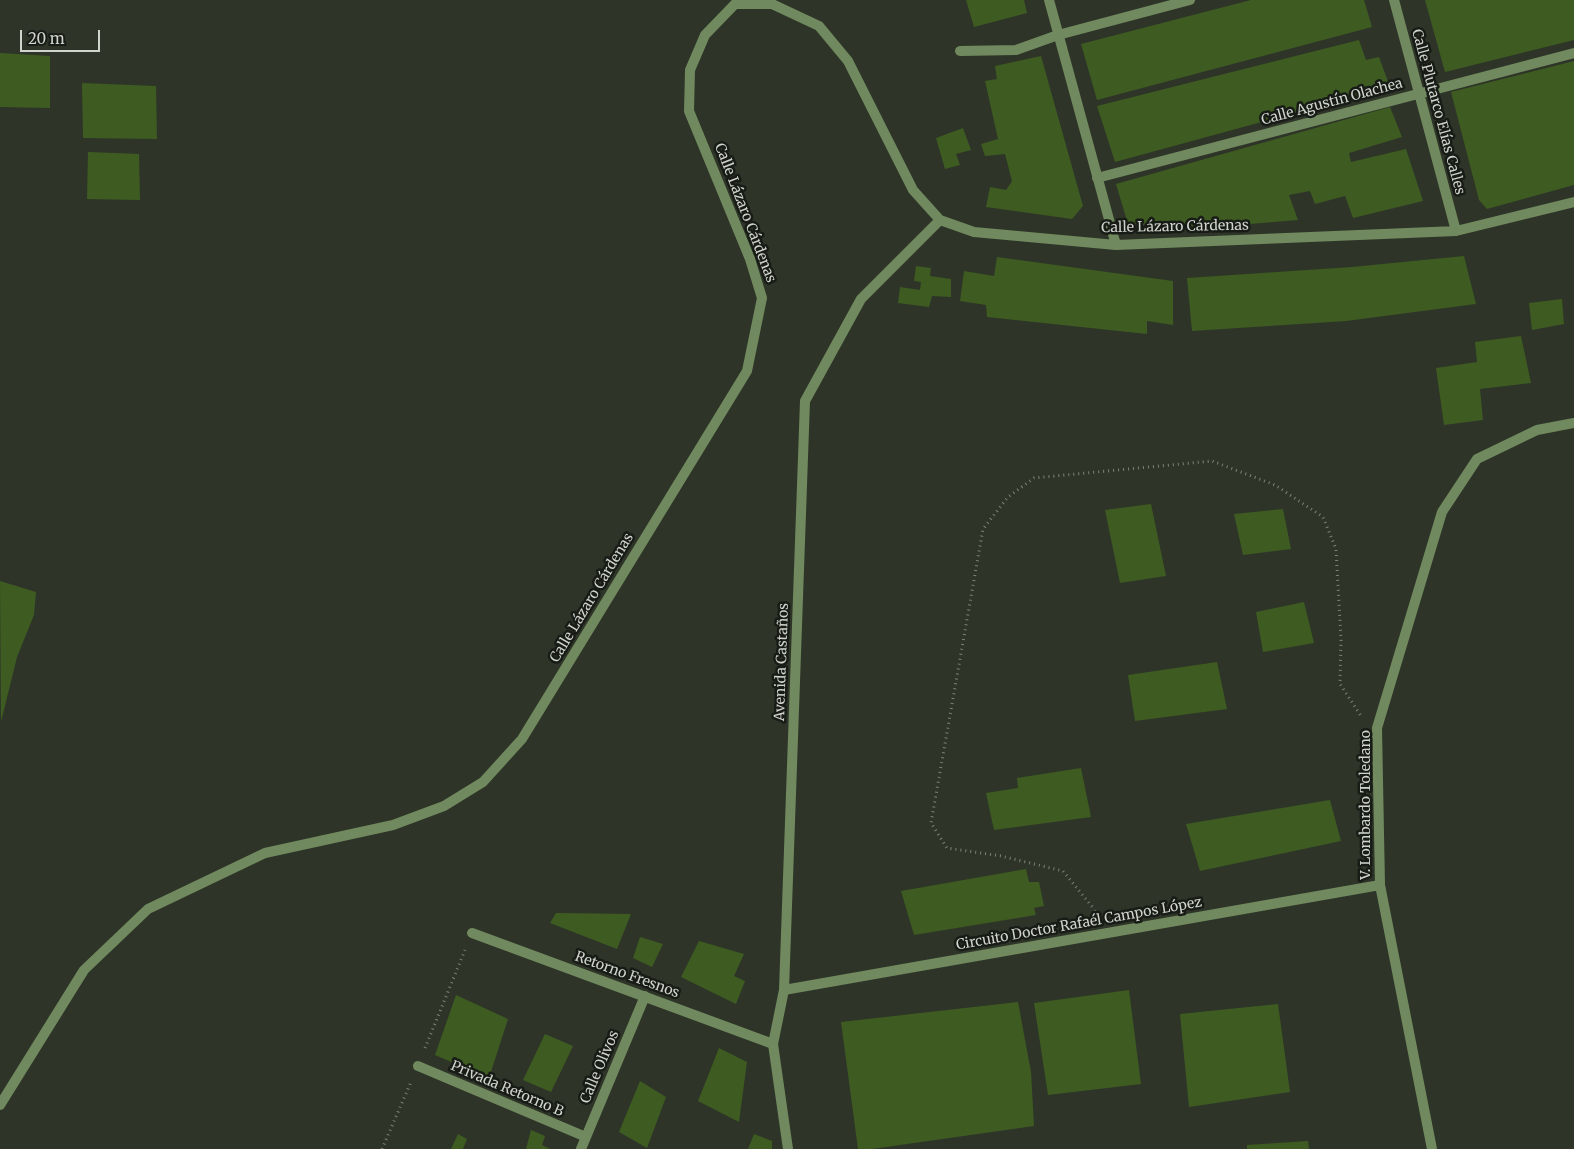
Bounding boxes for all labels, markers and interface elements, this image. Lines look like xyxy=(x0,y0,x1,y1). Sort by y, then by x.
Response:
scale bar xyxy=(22,20,102,52)
street label: Calle Plutarco Elías Calles xyxy=(1408,27,1468,197)
text: 20 m xyxy=(28,29,65,48)
street label: Calle Agustín Olachea xyxy=(1260,75,1404,129)
street label: Calle Lázaro Cárdenas xyxy=(711,141,779,285)
street label: Calle Lázaro Cárdenas xyxy=(1101,217,1249,237)
street label: Calle Lázaro Cárdenas xyxy=(547,530,637,666)
street label: Avenida Castaños xyxy=(772,603,792,721)
street label: V. Lombardo Toledano xyxy=(1358,730,1374,880)
street label: Circuito Doctor Rafaél Campos López xyxy=(955,894,1203,954)
street label: Retorno Fresnos xyxy=(572,948,682,1002)
street label: Calle Olivos xyxy=(577,1028,623,1106)
street label: Privada Retorno B xyxy=(448,1058,566,1120)

